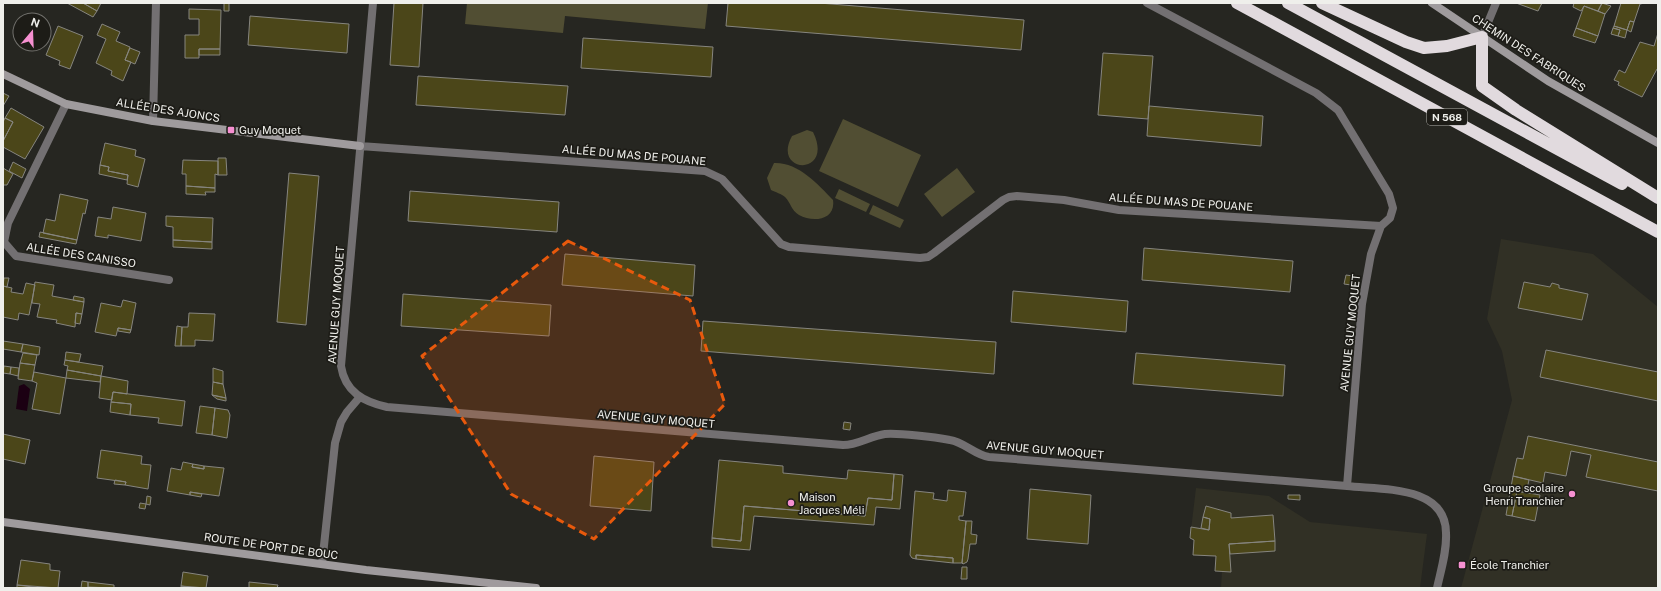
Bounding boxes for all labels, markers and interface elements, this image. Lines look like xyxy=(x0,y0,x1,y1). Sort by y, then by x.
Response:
north arrow xyxy=(12,12,52,52)
street label: CHEMIN DES FABRIQUES xyxy=(1470,12,1588,94)
text: N xyxy=(29,15,41,30)
street label: ALLÉE DES AJONCS xyxy=(115,95,221,124)
road number: N 568 xyxy=(1427,109,1467,125)
place label: Guy Moquet xyxy=(239,124,301,136)
marker: Guy Moquet xyxy=(226,125,236,135)
street label: ALLÉE DU MAS DE POUANE xyxy=(561,142,707,167)
street label: ALLÉE DU MAS DE POUANE xyxy=(1108,190,1254,213)
street label: ALLÉE DES CANISSO xyxy=(25,239,137,270)
street label: AVENUE GUY MOQUET xyxy=(326,245,346,364)
street label: AVENUE GUY MOQUET xyxy=(1338,273,1362,392)
street label: AVENUE GUY MOQUET xyxy=(597,408,716,430)
street label: AVENUE GUY MOQUET xyxy=(986,439,1105,461)
place label: Groupe scolaire Henri Tranchier xyxy=(1483,482,1564,507)
marker: Groupe scolaire Henri Tranchier xyxy=(1567,489,1577,499)
place label: Maison Jacques Méli xyxy=(799,491,865,516)
marker: Maison Jacques Méli xyxy=(786,498,796,508)
street label: ROUTE DE PORT DE BOUC xyxy=(203,531,339,561)
place label: École Tranchier xyxy=(1470,558,1549,571)
marker: École Tranchier xyxy=(1457,560,1467,570)

